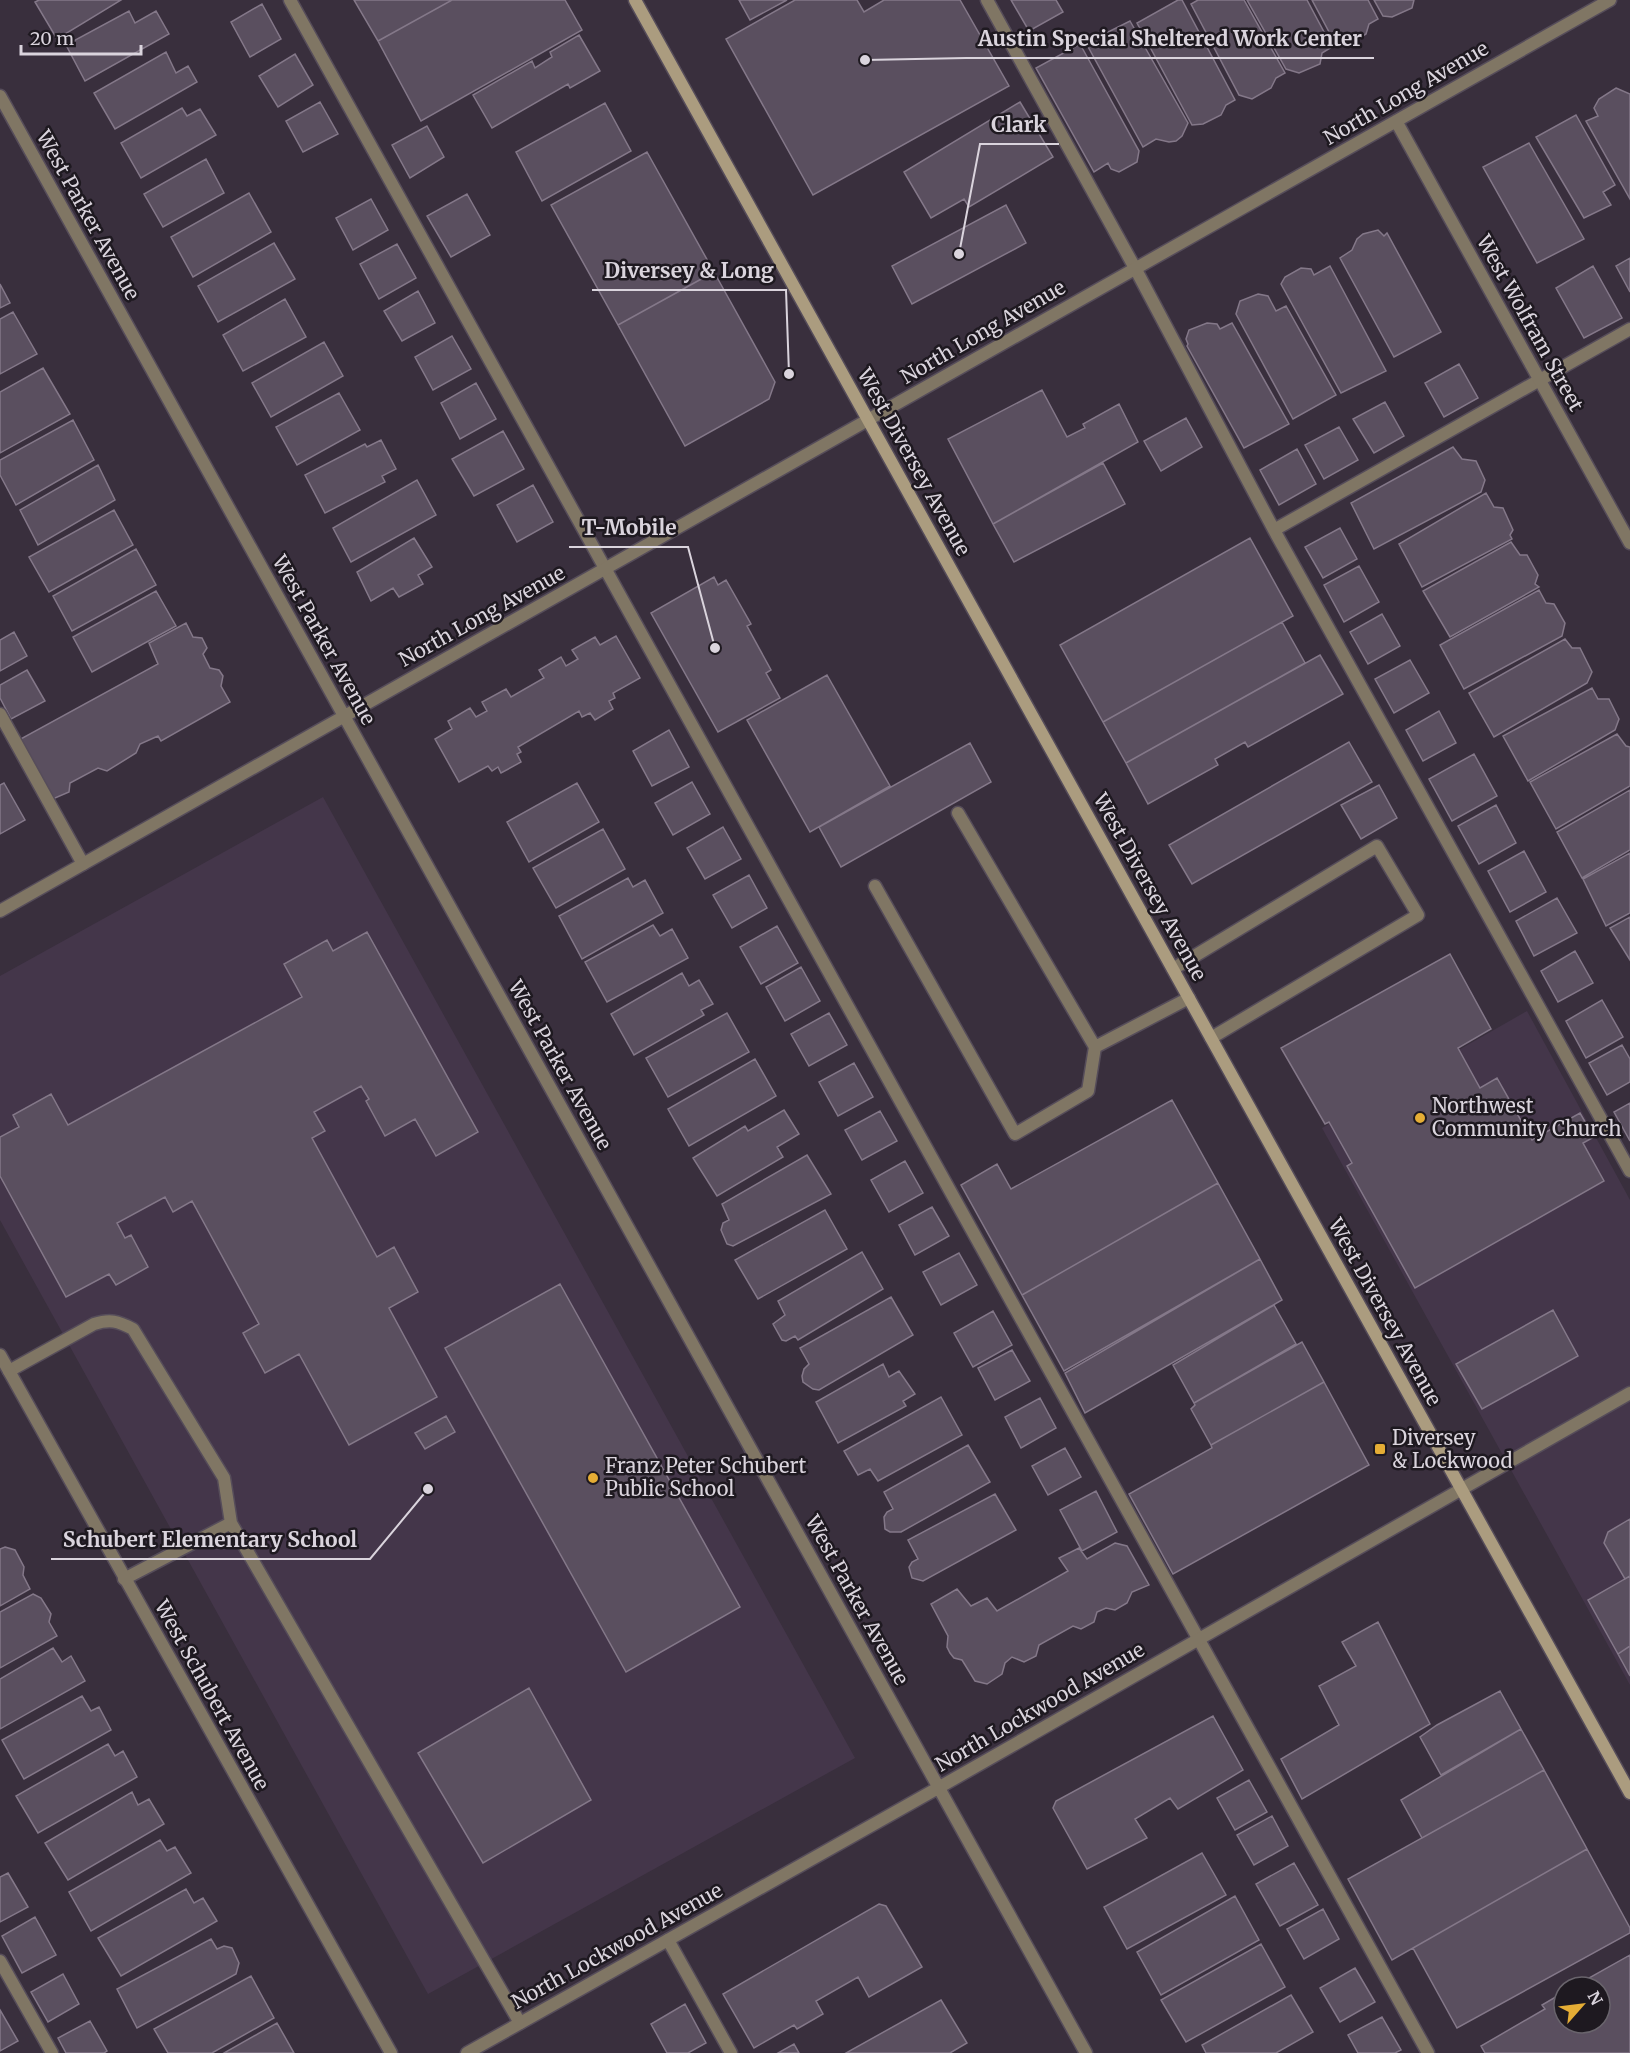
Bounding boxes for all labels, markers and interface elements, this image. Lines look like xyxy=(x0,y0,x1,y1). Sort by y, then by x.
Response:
scale bar xyxy=(21,18,141,56)
callout: Austin Special Sheltered Work Center xyxy=(966,19,1374,58)
text: Austin Special Sheltered Work Center xyxy=(977,25,1362,52)
text: 20 m xyxy=(30,27,74,50)
street label: North Long Avenue xyxy=(1319,35,1492,150)
callout: Clark xyxy=(980,105,1059,144)
text: Clark xyxy=(991,111,1047,138)
street label: West Parker Avenue xyxy=(31,125,146,304)
street label: West Wolfram Street xyxy=(1471,229,1589,415)
callout: Diversey & Long xyxy=(592,251,786,290)
text: Diversey & Long xyxy=(604,257,774,284)
street label: North Long Avenue xyxy=(896,274,1069,389)
street label: West Diversey Avenue xyxy=(852,363,976,560)
callout: T-Mobile xyxy=(569,508,688,547)
text: T-Mobile xyxy=(581,514,677,541)
street label: West Parker Avenue xyxy=(267,550,382,729)
street label: North Long Avenue xyxy=(394,560,569,672)
street label: West Diversey Avenue xyxy=(1088,788,1212,985)
street label: West Parker Avenue xyxy=(503,975,618,1154)
place label: Northwest Community Church xyxy=(1432,1093,1622,1141)
marker: Northwest Community Church xyxy=(1413,1111,1427,1125)
street label: West Diversey Avenue xyxy=(1323,1213,1447,1410)
place label: Diversey & Lockwood xyxy=(1392,1425,1513,1473)
marker: Diversey & Lockwood xyxy=(1373,1442,1387,1456)
place label: Franz Peter Schubert Public School xyxy=(605,1453,806,1501)
marker: Franz Peter Schubert Public School xyxy=(586,1471,600,1485)
street label: West Parker Avenue xyxy=(800,1510,915,1689)
callout: Schubert Elementary School xyxy=(51,1520,370,1559)
text: Schubert Elementary School xyxy=(63,1526,357,1553)
street label: West Schubert Avenue xyxy=(149,1594,275,1794)
street label: North Lockwood Avenue xyxy=(931,1636,1149,1777)
street label: North Lockwood Avenue xyxy=(507,1877,727,2014)
north arrow xyxy=(1552,1975,1612,2035)
text: N xyxy=(1583,1988,1607,2009)

